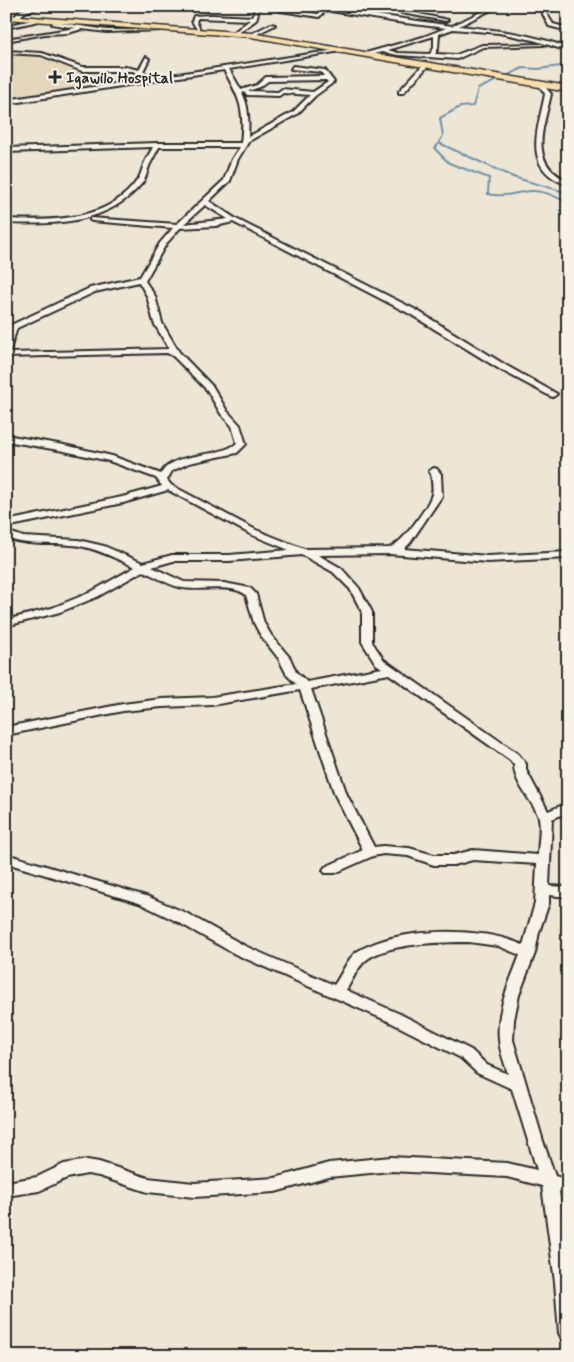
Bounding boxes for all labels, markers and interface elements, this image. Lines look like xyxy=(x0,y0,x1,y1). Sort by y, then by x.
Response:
place label: Igawilo Hospital xyxy=(66,68,173,90)
marker: Igawilo Hospital xyxy=(48,70,62,84)

